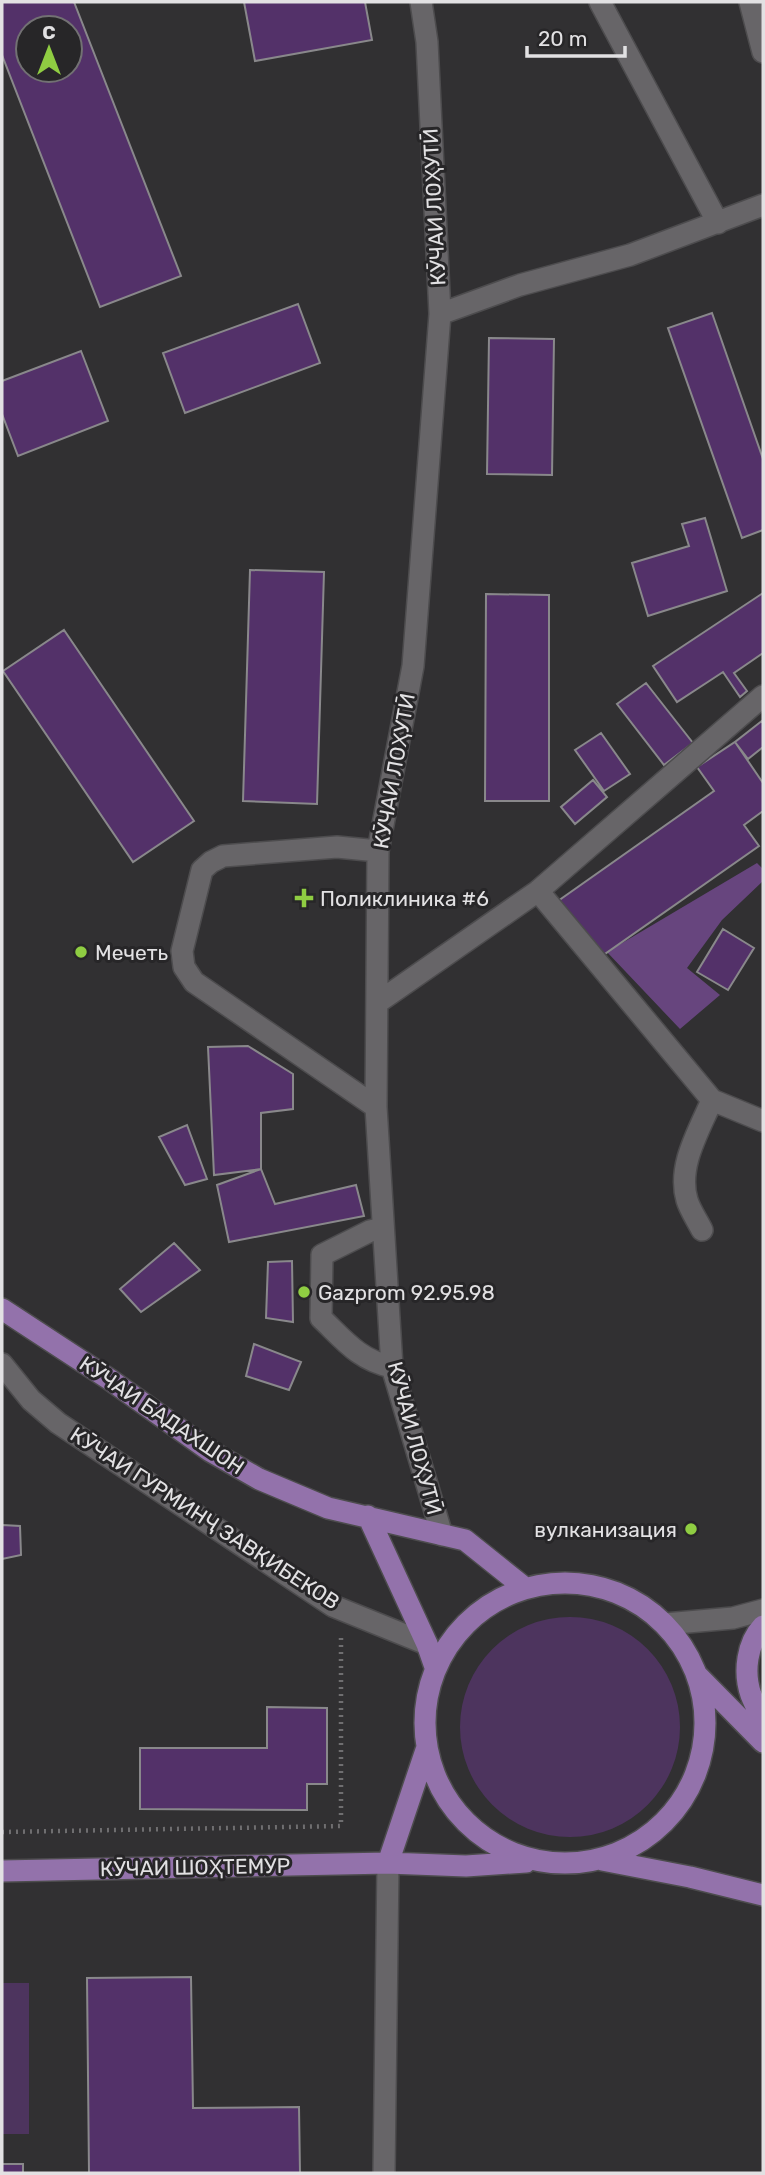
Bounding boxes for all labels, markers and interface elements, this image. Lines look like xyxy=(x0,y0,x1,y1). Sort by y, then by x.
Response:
north arrow xyxy=(14,14,84,84)
scale bar xyxy=(527,14,625,58)
text: С xyxy=(42,21,56,44)
text: 20 m xyxy=(538,26,587,51)
street label: КӮЧАИ ЛОҲУТӢ xyxy=(417,128,451,286)
street label: КӮЧАИ ЛОҲУТӢ xyxy=(368,691,420,851)
place label: Поликлиника #6 xyxy=(320,886,489,911)
marker: Поликлиника #6 xyxy=(294,888,314,908)
place label: Мечеть xyxy=(95,940,168,965)
marker: Мечеть xyxy=(73,944,89,960)
place label: Gazprom 92.95.98 xyxy=(318,1280,495,1305)
marker: Gazprom 92.95.98 xyxy=(296,1284,312,1300)
street label: КӮЧАИ БАДАХШОН xyxy=(75,1351,249,1479)
street label: КӮЧАИ ЛОҲУТӢ xyxy=(383,1359,447,1517)
street label: КӮЧАИ ГУРМИНҶ ЗАВҚИБЕКОВ xyxy=(66,1422,344,1614)
place label: вулканизация xyxy=(534,1517,677,1542)
marker: вулканизация xyxy=(683,1521,699,1537)
street label: КӮЧАИ ШОҲТЕМУР xyxy=(100,1853,290,1881)

